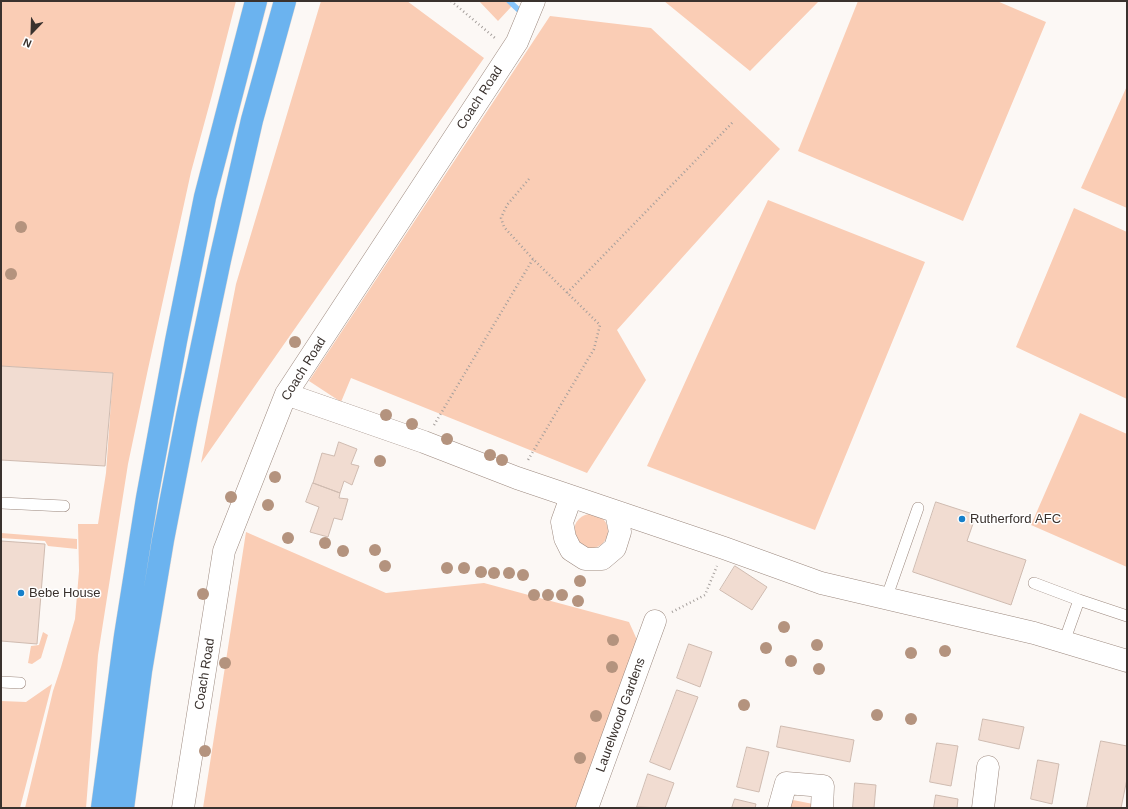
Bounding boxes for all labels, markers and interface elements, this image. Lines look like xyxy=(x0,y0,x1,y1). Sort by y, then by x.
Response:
north arrow xyxy=(12,12,52,52)
text: N xyxy=(21,36,33,50)
street label: Coach Road xyxy=(454,63,506,133)
street label: Coach Road xyxy=(278,334,330,404)
place label: Rutherford AFC xyxy=(970,511,1061,527)
marker: Rutherford AFC xyxy=(957,514,967,524)
place label: Bebe House xyxy=(29,585,101,601)
marker: Bebe House xyxy=(16,588,26,598)
street label: Coach Road xyxy=(192,637,218,711)
street label: Laurelwood Gardens xyxy=(593,656,649,774)

